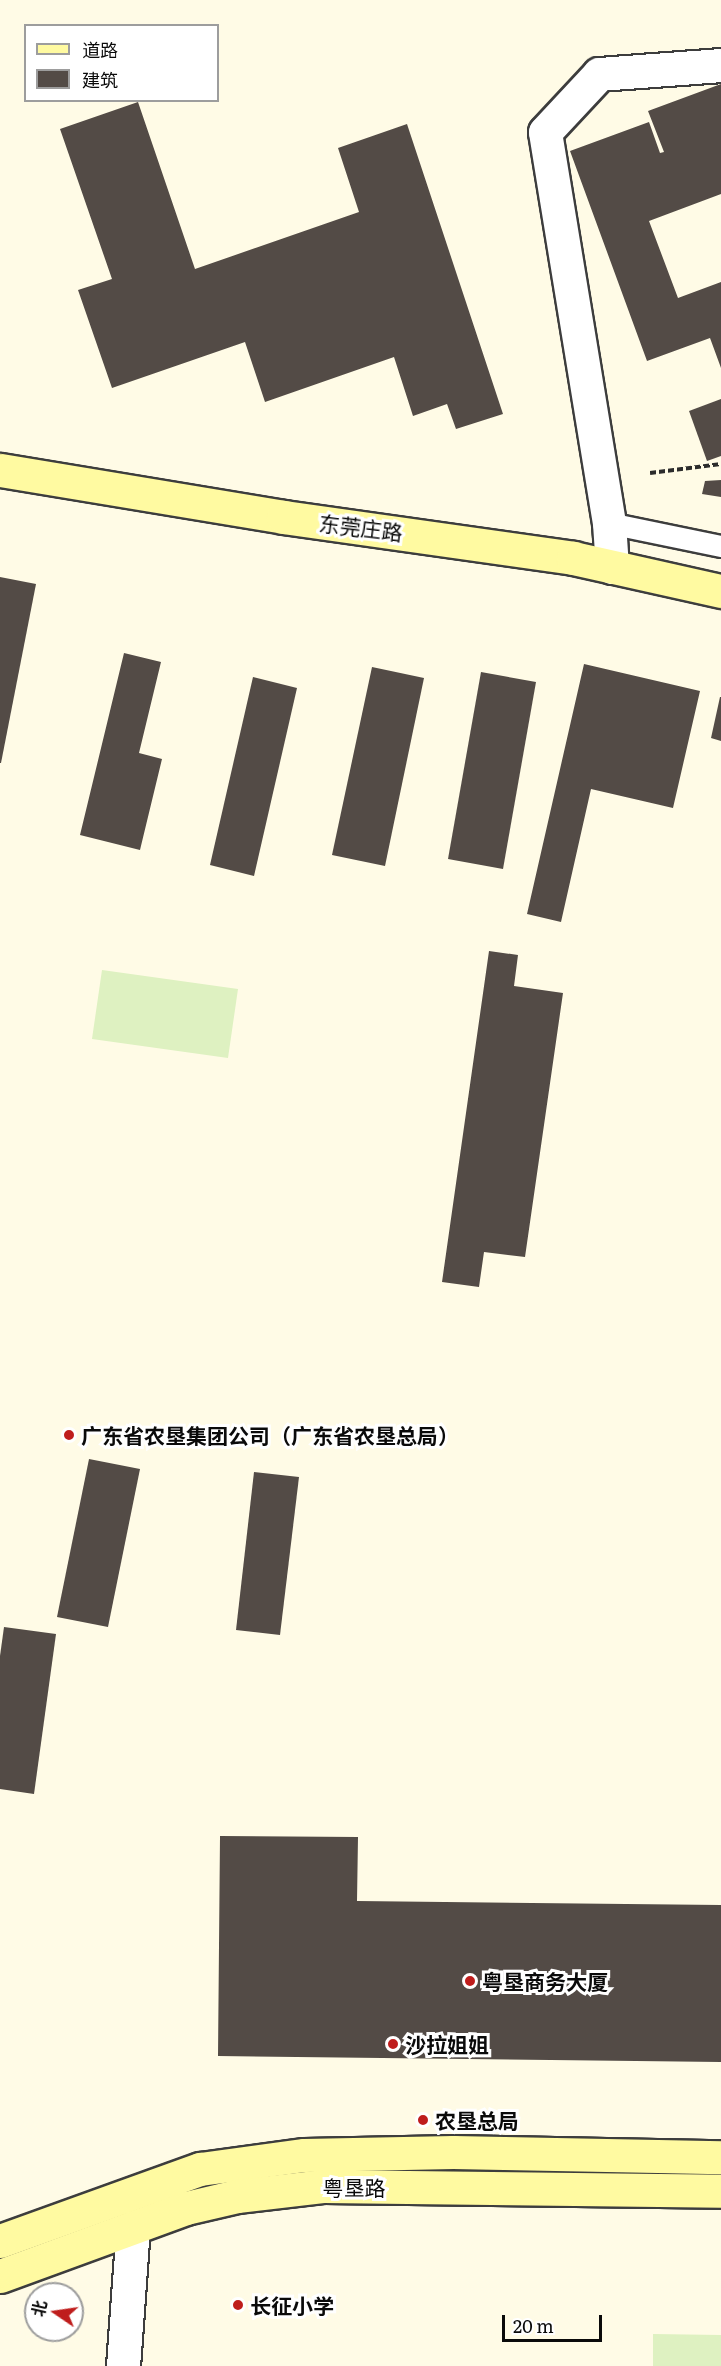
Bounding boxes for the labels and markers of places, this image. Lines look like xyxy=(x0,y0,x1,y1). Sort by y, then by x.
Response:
place label: 广东省农垦集团公司（广东省农垦总局） xyxy=(81,1422,459,1448)
marker: 广东省农垦集团公司（广东省农垦总局） xyxy=(62,1428,76,1442)
place label: 粤垦商务大厦 xyxy=(482,1968,608,1994)
marker: 粤垦商务大厦 xyxy=(463,1974,477,1988)
place label: 沙拉姐姐 xyxy=(405,2031,489,2057)
marker: 沙拉姐姐 xyxy=(386,2037,400,2051)
place label: 农垦总局 xyxy=(435,2107,519,2133)
marker: 农垦总局 xyxy=(416,2113,430,2127)
place label: 长征小学 xyxy=(250,2292,334,2318)
marker: 长征小学 xyxy=(231,2298,245,2312)

